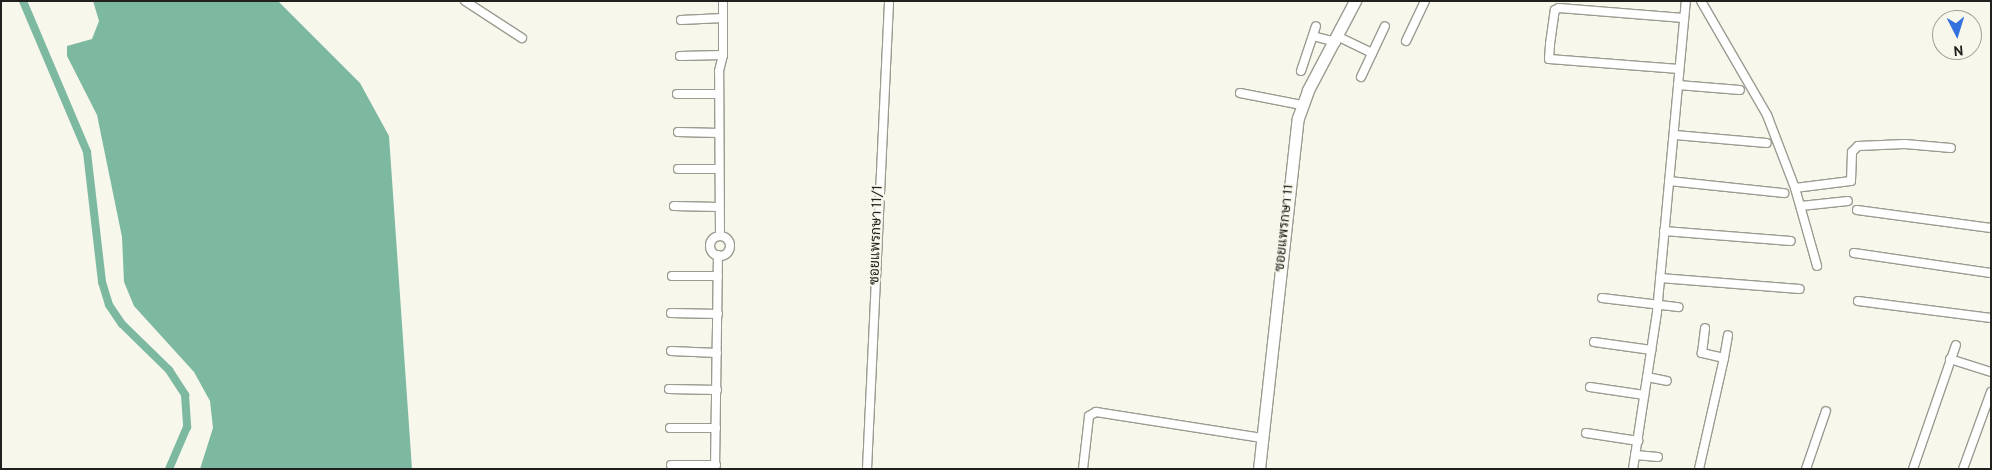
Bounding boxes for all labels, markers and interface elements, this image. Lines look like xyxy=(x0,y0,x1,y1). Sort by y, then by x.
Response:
north arrow xyxy=(1932,10,1982,60)
text: N xyxy=(1953,41,1964,58)
street label: ซอยแพรกษา 11 xyxy=(1272,183,1298,273)
street label: ซอยแพรกษา 11/1 xyxy=(867,185,887,285)

